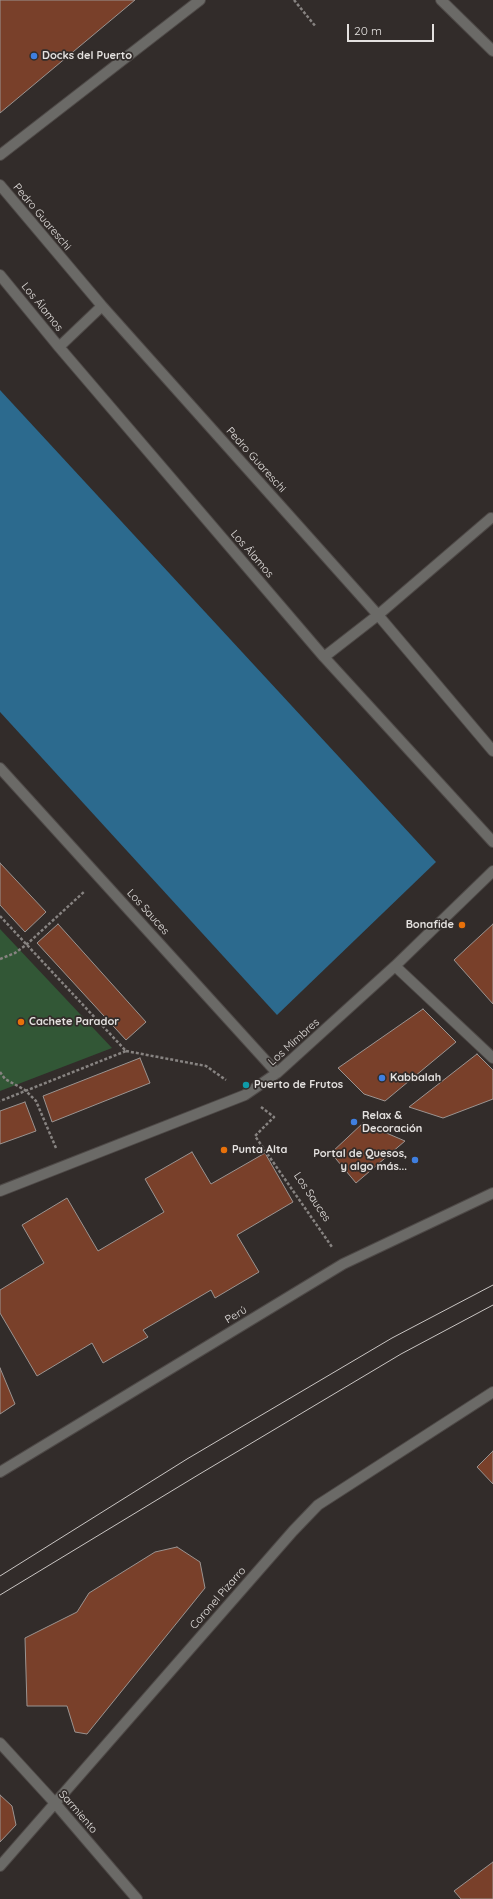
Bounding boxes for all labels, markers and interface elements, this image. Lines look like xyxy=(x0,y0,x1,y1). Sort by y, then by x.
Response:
scale bar xyxy=(349,16,436,42)
text: 20 m xyxy=(354,23,382,38)
place label: Docks del Puerto xyxy=(42,49,132,63)
marker: Docks del Puerto xyxy=(29,51,39,61)
street label: Pedro Guareschi xyxy=(10,181,74,253)
street label: Los Álamos xyxy=(18,280,66,334)
street label: Pedro Guareschi xyxy=(223,425,289,495)
street label: Los Álamos xyxy=(228,527,276,581)
street label: Los Sauces xyxy=(124,887,172,937)
place label: Bonafide xyxy=(406,918,454,932)
marker: Bonafide xyxy=(457,920,467,930)
place label: Cachete Parador xyxy=(29,1015,119,1029)
street label: Los Mimbres xyxy=(266,1016,322,1068)
marker: Cachete Parador xyxy=(16,1017,26,1027)
place label: Kabbalah xyxy=(390,1071,441,1085)
marker: Kabbalah xyxy=(377,1073,387,1083)
place label: Puerto de Frutos xyxy=(254,1078,343,1092)
marker: Puerto de Frutos xyxy=(241,1080,251,1090)
place label: Relax & Decoración xyxy=(362,1109,422,1135)
marker: Relax & Decoración xyxy=(349,1117,359,1127)
place label: Punta Alta xyxy=(232,1143,287,1157)
marker: Punta Alta xyxy=(219,1145,229,1155)
place label: Portal de Quesos, y algo más... xyxy=(313,1147,407,1173)
marker: Portal de Quesos, y algo más... xyxy=(410,1155,420,1165)
street label: Los Sauces xyxy=(291,1170,333,1224)
street label: Perú xyxy=(223,1303,249,1327)
street label: Coronel Pizarro xyxy=(187,1564,249,1632)
street label: Sarmiento xyxy=(56,1788,100,1836)

